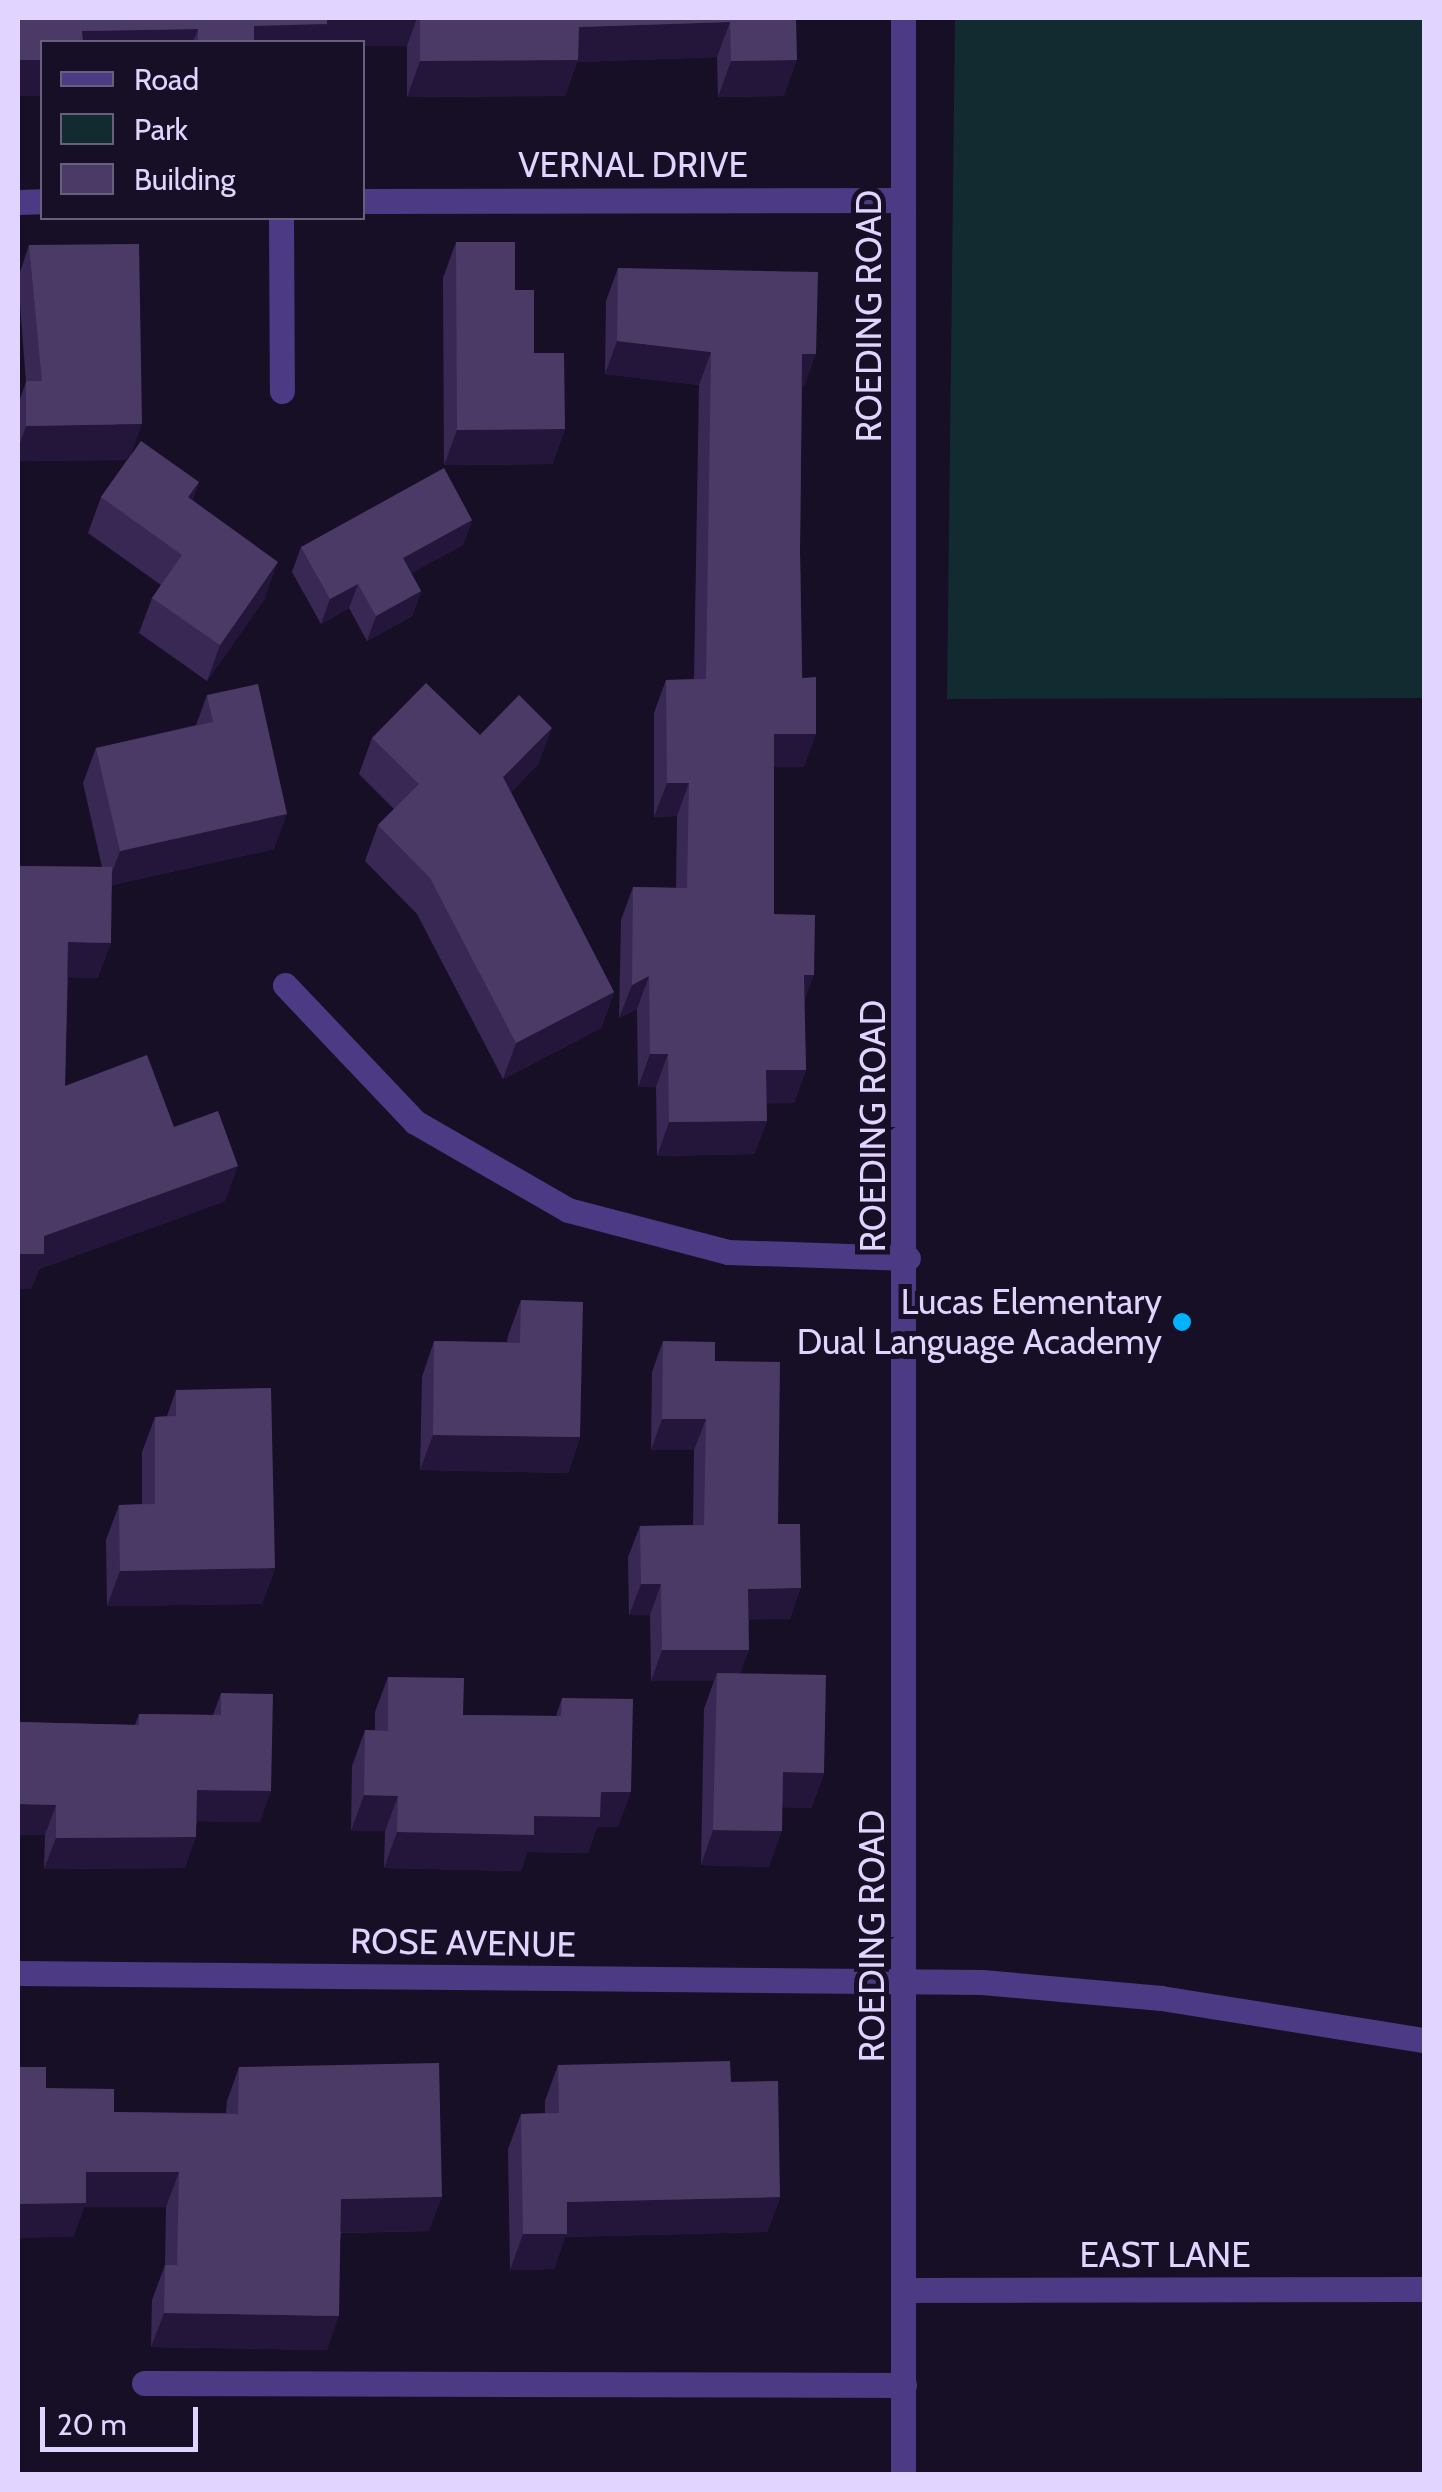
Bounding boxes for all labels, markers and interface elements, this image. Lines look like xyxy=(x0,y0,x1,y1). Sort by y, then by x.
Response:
legend xyxy=(40,40,365,220)
text: Road xyxy=(134,61,199,98)
text: Park xyxy=(134,111,188,148)
street label: VERNAL DRIVE xyxy=(518,144,748,186)
text: Building xyxy=(134,161,236,198)
street label: ROEDING ROAD xyxy=(848,190,890,442)
street label: ROEDING ROAD xyxy=(852,1000,894,1252)
place label: Lucas Elementary Dual Language Academy xyxy=(797,1281,1162,1363)
marker: Lucas Elementary Dual Language Academy xyxy=(1171,1311,1193,1333)
street label: ROEDING ROAD xyxy=(851,1810,893,2062)
street label: ROSE AVENUE xyxy=(350,1920,576,1966)
street label: EAST LANE xyxy=(1079,2234,1251,2276)
scale bar xyxy=(45,2387,202,2449)
text: 20 m xyxy=(57,2406,127,2443)

